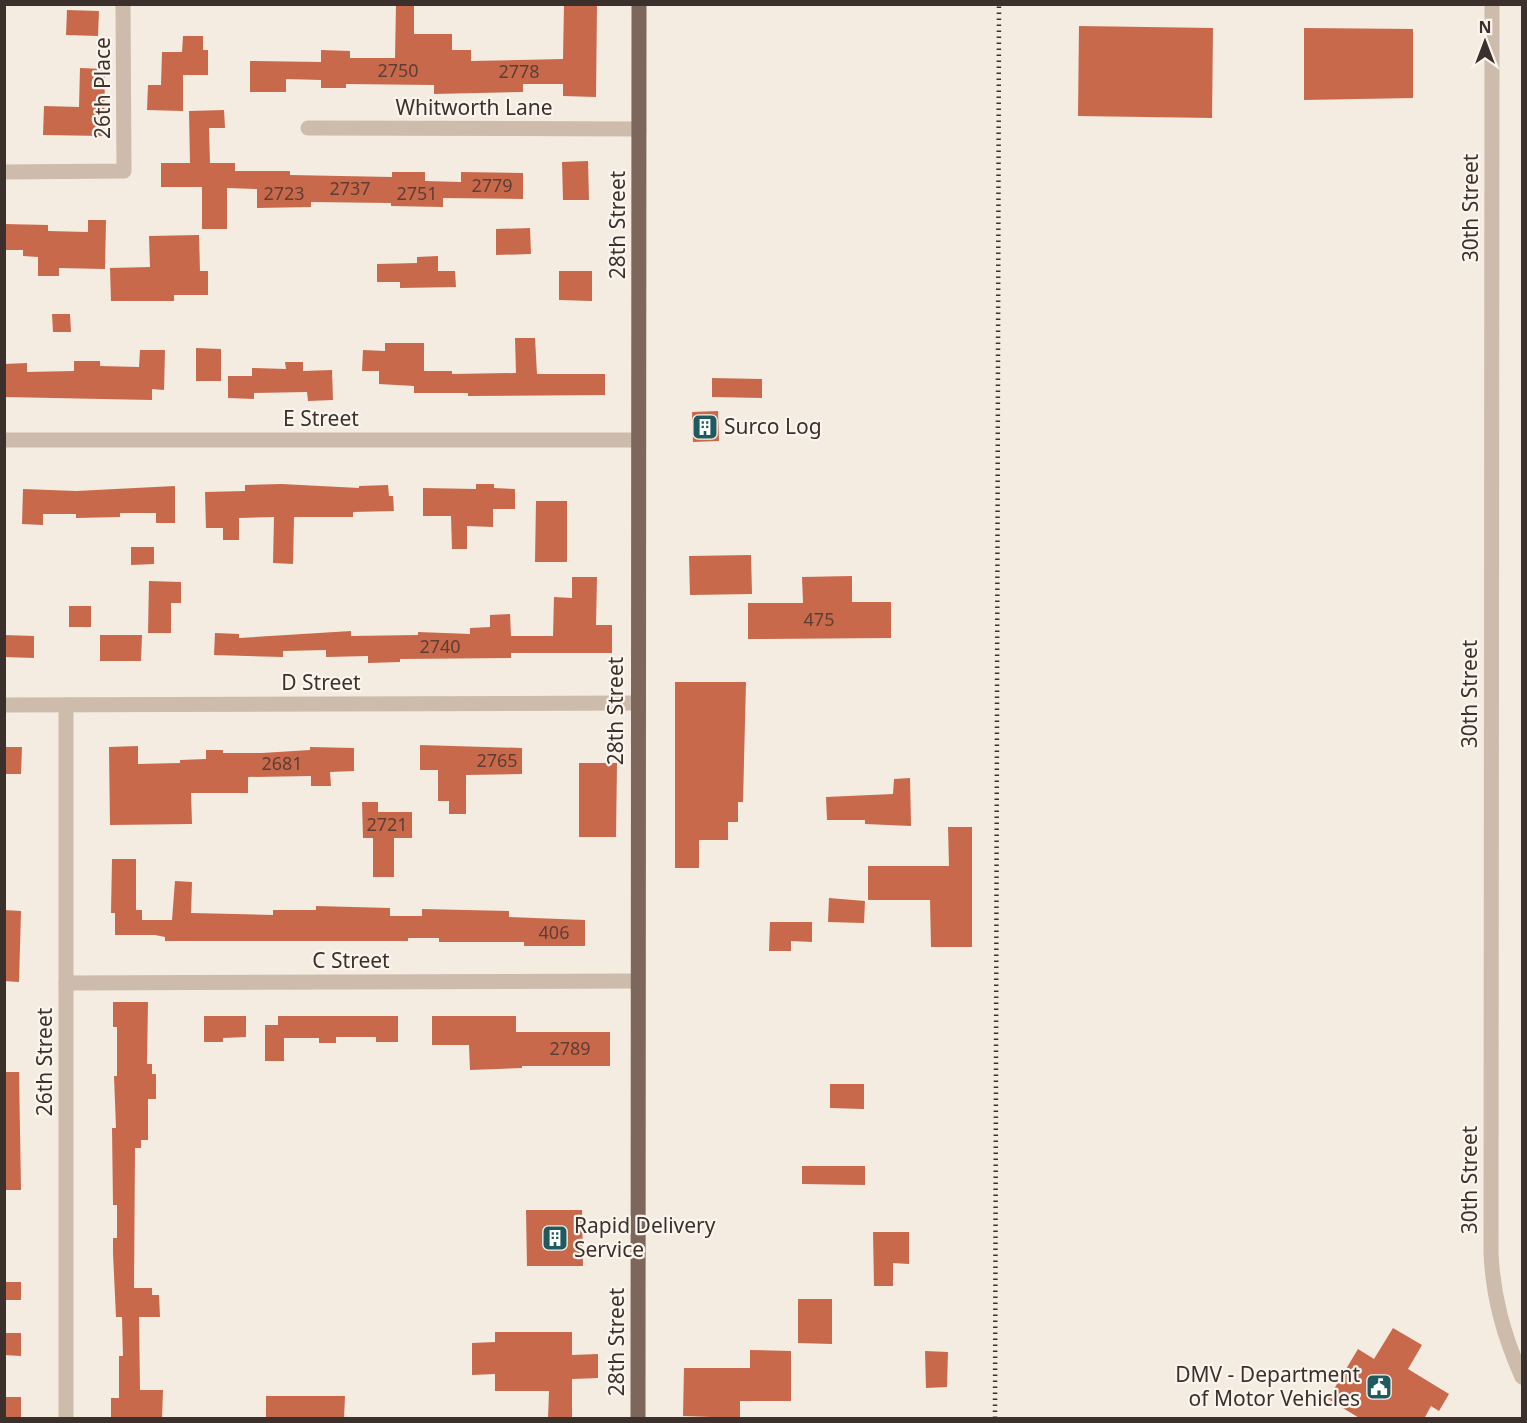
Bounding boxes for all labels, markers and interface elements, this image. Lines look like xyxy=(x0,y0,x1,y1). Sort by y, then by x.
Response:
north arrow xyxy=(1455,12,1515,72)
text: N xyxy=(1478,16,1492,38)
street label: 26th Place xyxy=(88,37,116,139)
house number: 2750 xyxy=(377,58,419,82)
house number: 2778 xyxy=(498,59,540,83)
street label: Whitworth Lane xyxy=(395,93,553,121)
street label: 30th Street xyxy=(1456,153,1484,262)
street label: 28th Street xyxy=(603,170,631,279)
house number: 2779 xyxy=(471,173,513,197)
house number: 2737 xyxy=(329,176,371,200)
house number: 2723 xyxy=(263,181,305,205)
house number: 2751 xyxy=(396,181,438,205)
street label: E Street xyxy=(283,404,359,432)
building icon: Surco Log xyxy=(690,412,720,442)
place label: Surco Log xyxy=(724,412,822,440)
house number: 475 xyxy=(804,607,834,631)
house number: 2740 xyxy=(419,634,461,658)
street label: 30th Street xyxy=(1455,639,1483,748)
street label: 28th Street xyxy=(601,656,629,765)
street label: D Street xyxy=(281,668,361,696)
house number: 2765 xyxy=(476,748,518,772)
house number: 2681 xyxy=(261,751,303,775)
house number: 2721 xyxy=(366,812,408,836)
house number: 406 xyxy=(539,920,569,944)
street label: C Street xyxy=(312,946,390,974)
street label: 26th Street xyxy=(30,1007,58,1116)
house number: 2789 xyxy=(549,1036,591,1060)
street label: 30th Street xyxy=(1455,1125,1483,1234)
place label: Rapid Delivery Service xyxy=(574,1211,716,1263)
building icon: Rapid Delivery Service xyxy=(540,1223,570,1253)
street label: 28th Street xyxy=(602,1287,630,1396)
place label: DMV - Department of Motor Vehicles xyxy=(1175,1360,1360,1412)
public building icon: DMV - Department of Motor Vehicles xyxy=(1364,1372,1394,1402)

